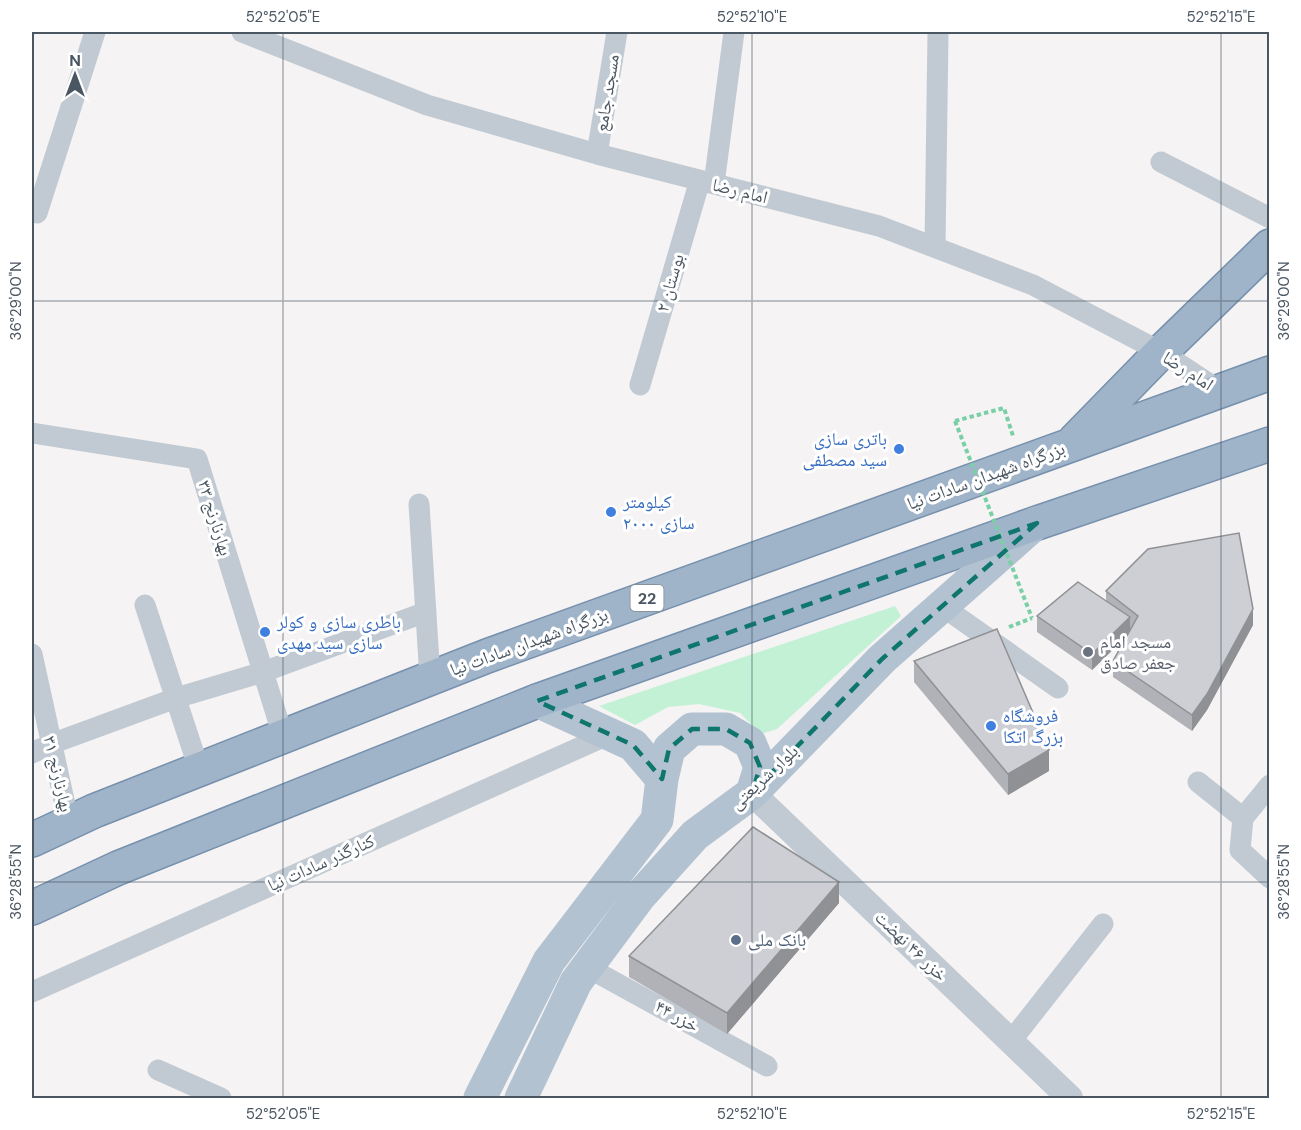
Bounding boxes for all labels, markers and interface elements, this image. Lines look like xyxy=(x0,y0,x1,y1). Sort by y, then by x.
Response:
text: 52°52'05"E xyxy=(246,7,320,27)
text: 52°52'10"E xyxy=(717,7,787,27)
text: 52°52'15"E xyxy=(1186,7,1256,27)
north arrow xyxy=(45,45,105,105)
text: N xyxy=(69,50,81,71)
street label: مسجد جامع xyxy=(589,52,625,134)
street label: امام رضا xyxy=(710,173,770,209)
street label: بوستان ۲ xyxy=(650,251,690,315)
text: 36°29'00"N xyxy=(6,262,26,340)
text: 36°29'00"N xyxy=(1274,262,1294,340)
street label: امام رضا xyxy=(1158,346,1218,396)
place label: باتری سازی سید مصطفی xyxy=(802,427,887,472)
street label: بزرگراه شهیدان سادات نیا xyxy=(904,436,1068,516)
marker: باتری سازی سید مصطفی xyxy=(892,442,906,456)
street label: بهارنارنج ۳۳ xyxy=(192,477,238,559)
place label: کیلومتر سازی ۲۰۰۰ xyxy=(622,490,695,535)
marker: کیلومتر سازی ۲۰۰۰ xyxy=(604,505,618,519)
road number: 22 xyxy=(630,585,664,611)
street label: بزرگراه شهیدان سادات نیا xyxy=(447,602,611,682)
place label: باطری سازی و کولر سازی سید مهدی xyxy=(276,610,401,655)
marker: باطری سازی و کولر سازی سید مهدی xyxy=(258,625,272,639)
place label: مسجد امام جعفر صادق xyxy=(1100,630,1176,675)
marker: مسجد امام جعفر صادق xyxy=(1081,645,1095,659)
place label: فروشگاه بزرگ اتکا xyxy=(1003,704,1063,749)
marker: فروشگاه بزرگ اتکا xyxy=(984,719,998,733)
street label: بهارنارنج ۳۱ xyxy=(38,733,78,815)
street label: بلوار شریعتی xyxy=(725,739,803,815)
street label: کنارگذر سادات نیا xyxy=(264,828,379,897)
text: 36°28'55"N xyxy=(6,844,26,920)
text: 36°28'55"N xyxy=(1274,844,1294,920)
street label: خزر ۴۶ نهضت xyxy=(870,905,952,987)
place label: بانک ملی xyxy=(748,928,806,952)
marker: بانک ملی xyxy=(729,933,743,947)
street label: خزر ۴۴ xyxy=(651,994,703,1038)
text: 52°52'05"E xyxy=(246,1104,320,1124)
text: 52°52'10"E xyxy=(717,1104,787,1124)
text: 52°52'15"E xyxy=(1186,1104,1256,1124)

